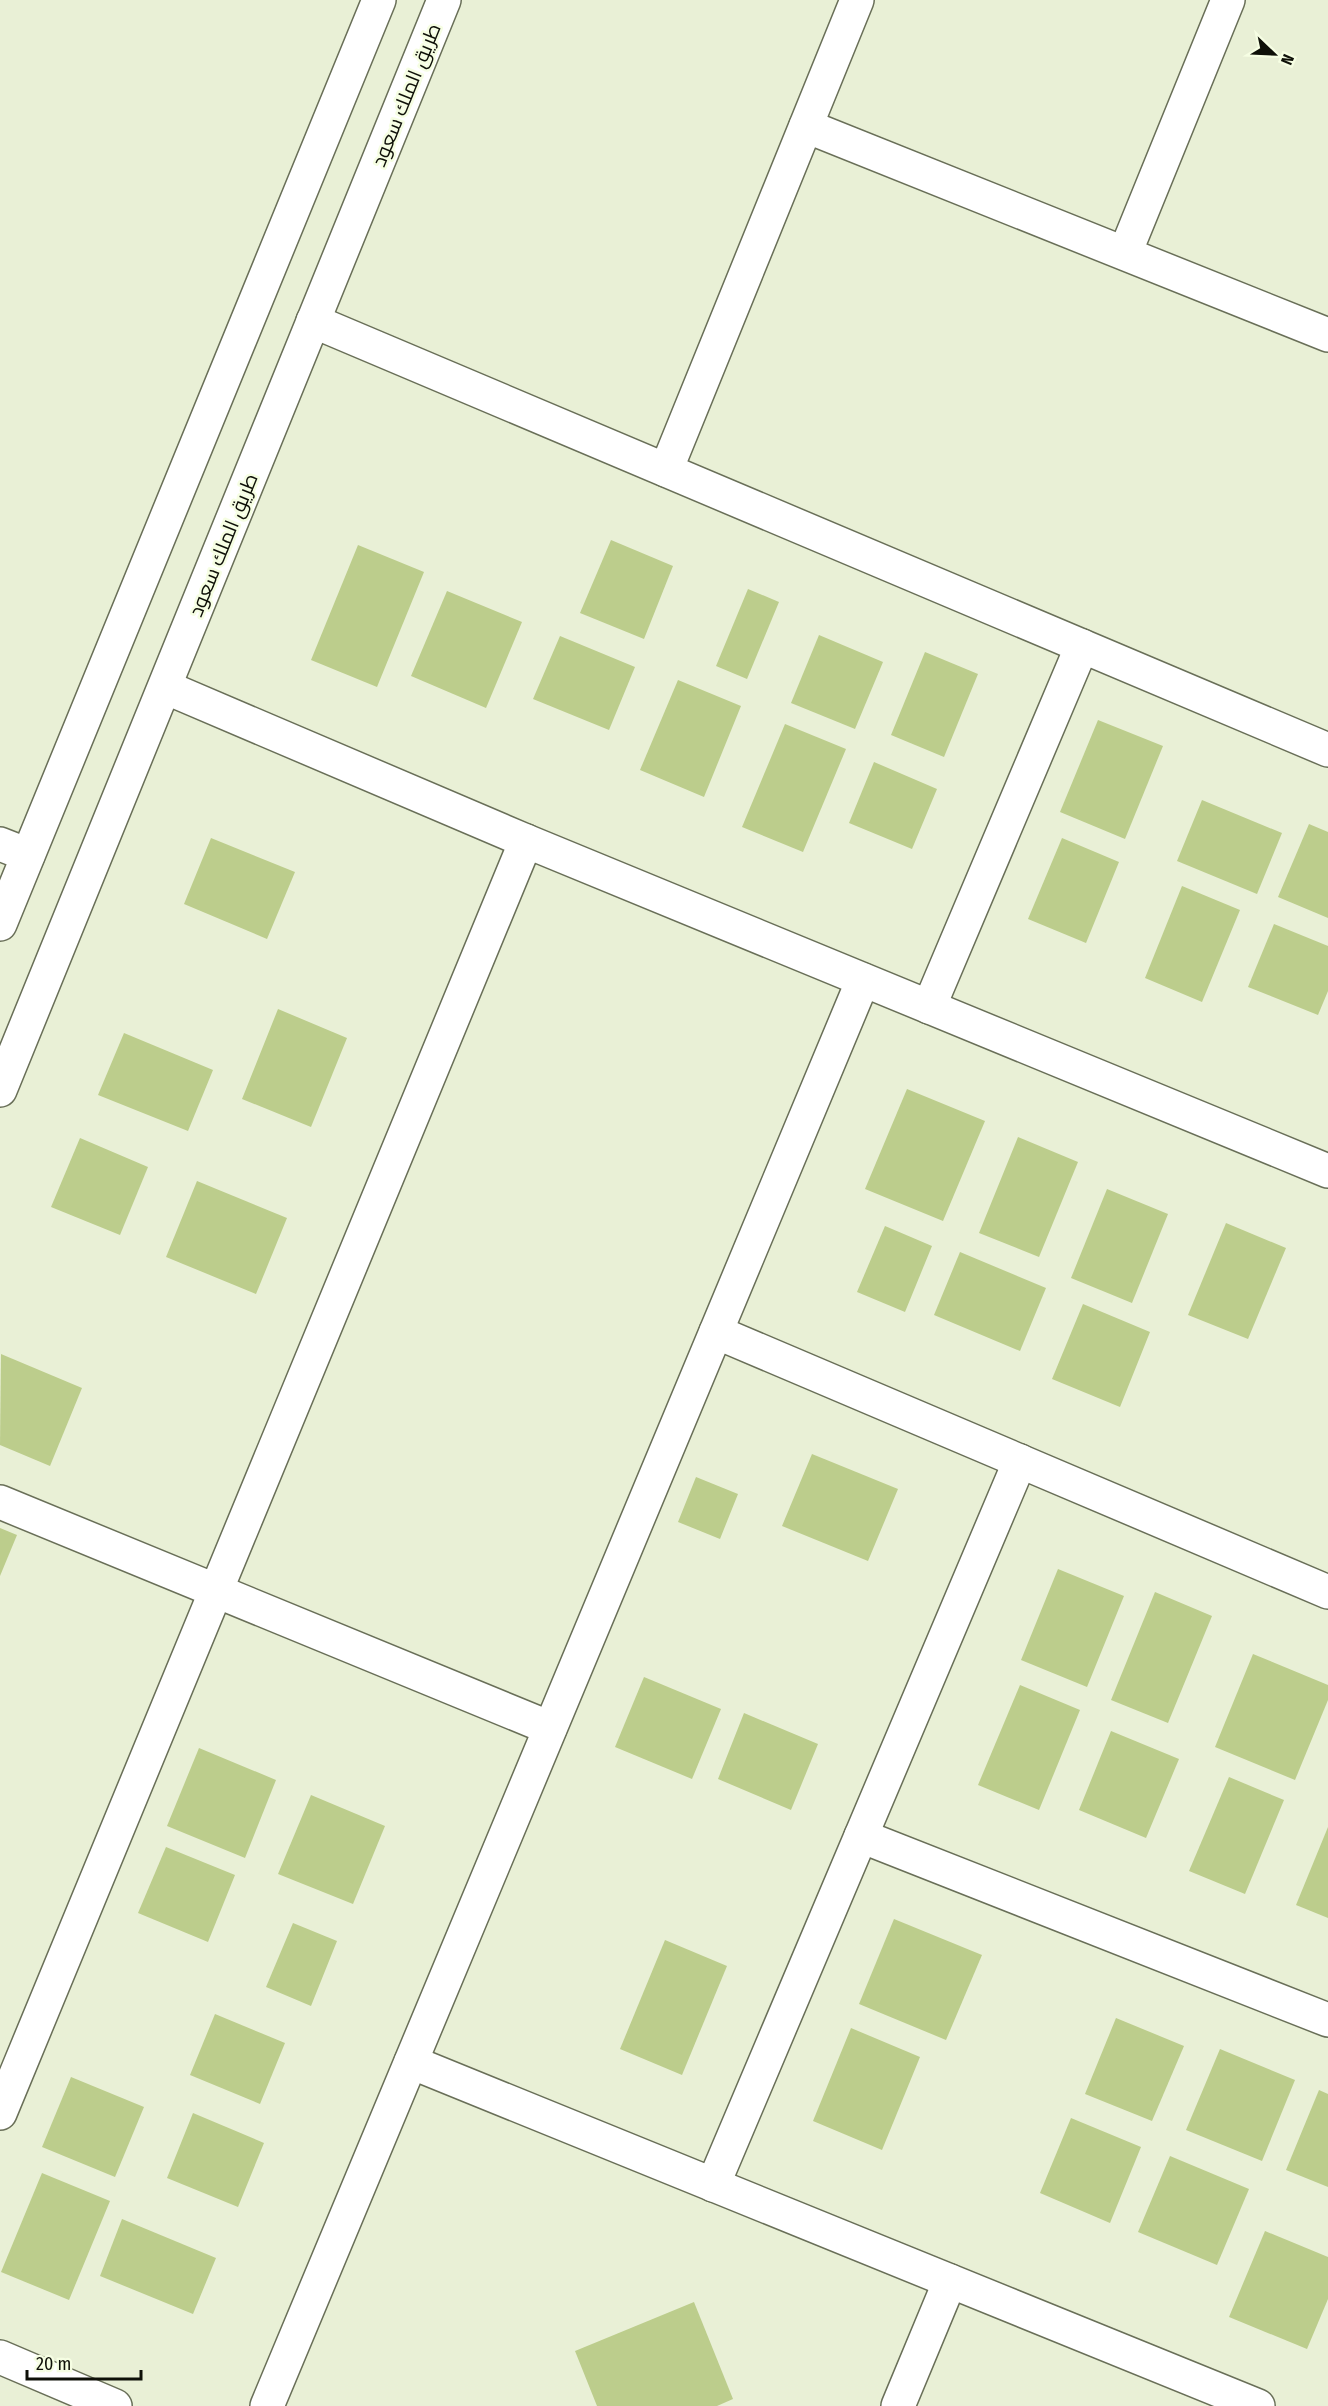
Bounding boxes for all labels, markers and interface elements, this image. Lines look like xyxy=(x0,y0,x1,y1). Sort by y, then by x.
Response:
street label: طريق الملك سعود xyxy=(366,20,447,171)
north arrow xyxy=(1244,24,1304,84)
text: N xyxy=(1277,52,1298,68)
street label: طريق الملك سعود xyxy=(183,470,264,621)
scale bar xyxy=(27,2343,141,2381)
text: 20 m xyxy=(36,2353,71,2375)

